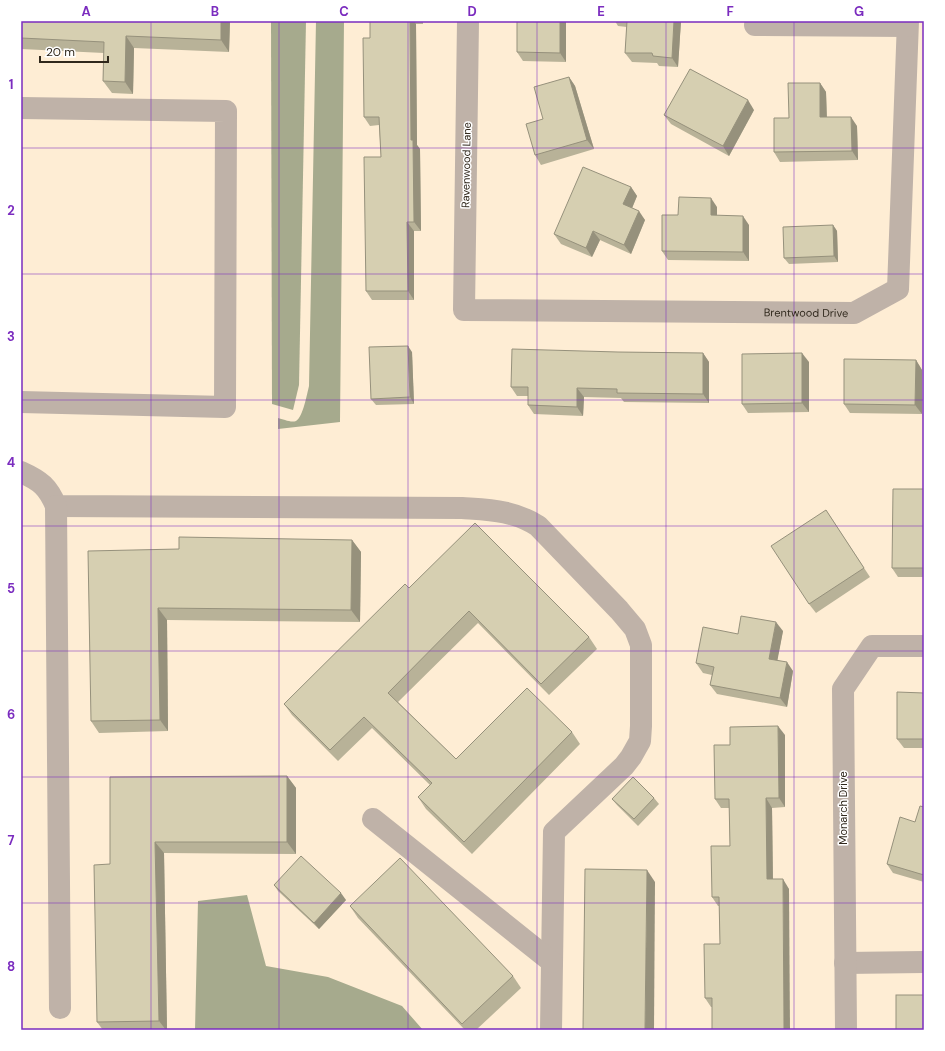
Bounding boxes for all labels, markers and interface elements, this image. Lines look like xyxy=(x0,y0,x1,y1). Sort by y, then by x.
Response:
text: A xyxy=(81,3,91,20)
text: B xyxy=(211,3,219,20)
text: C xyxy=(339,3,349,20)
text: D xyxy=(467,3,477,20)
text: E xyxy=(597,3,605,20)
text: F xyxy=(726,3,734,20)
text: G xyxy=(854,3,864,20)
scale bar xyxy=(40,38,108,64)
text: 20 m xyxy=(46,44,75,60)
text: 1 xyxy=(9,76,13,93)
street label: Ravenwood Lane xyxy=(458,122,474,208)
text: 2 xyxy=(7,202,15,219)
street label: Brentwood Drive xyxy=(764,305,848,320)
text: 3 xyxy=(7,328,15,345)
text: 4 xyxy=(7,454,15,471)
text: 5 xyxy=(7,580,15,597)
text: 6 xyxy=(7,706,15,723)
street label: Monarch Drive xyxy=(836,771,850,845)
text: 7 xyxy=(8,832,15,849)
text: 8 xyxy=(7,958,15,975)

